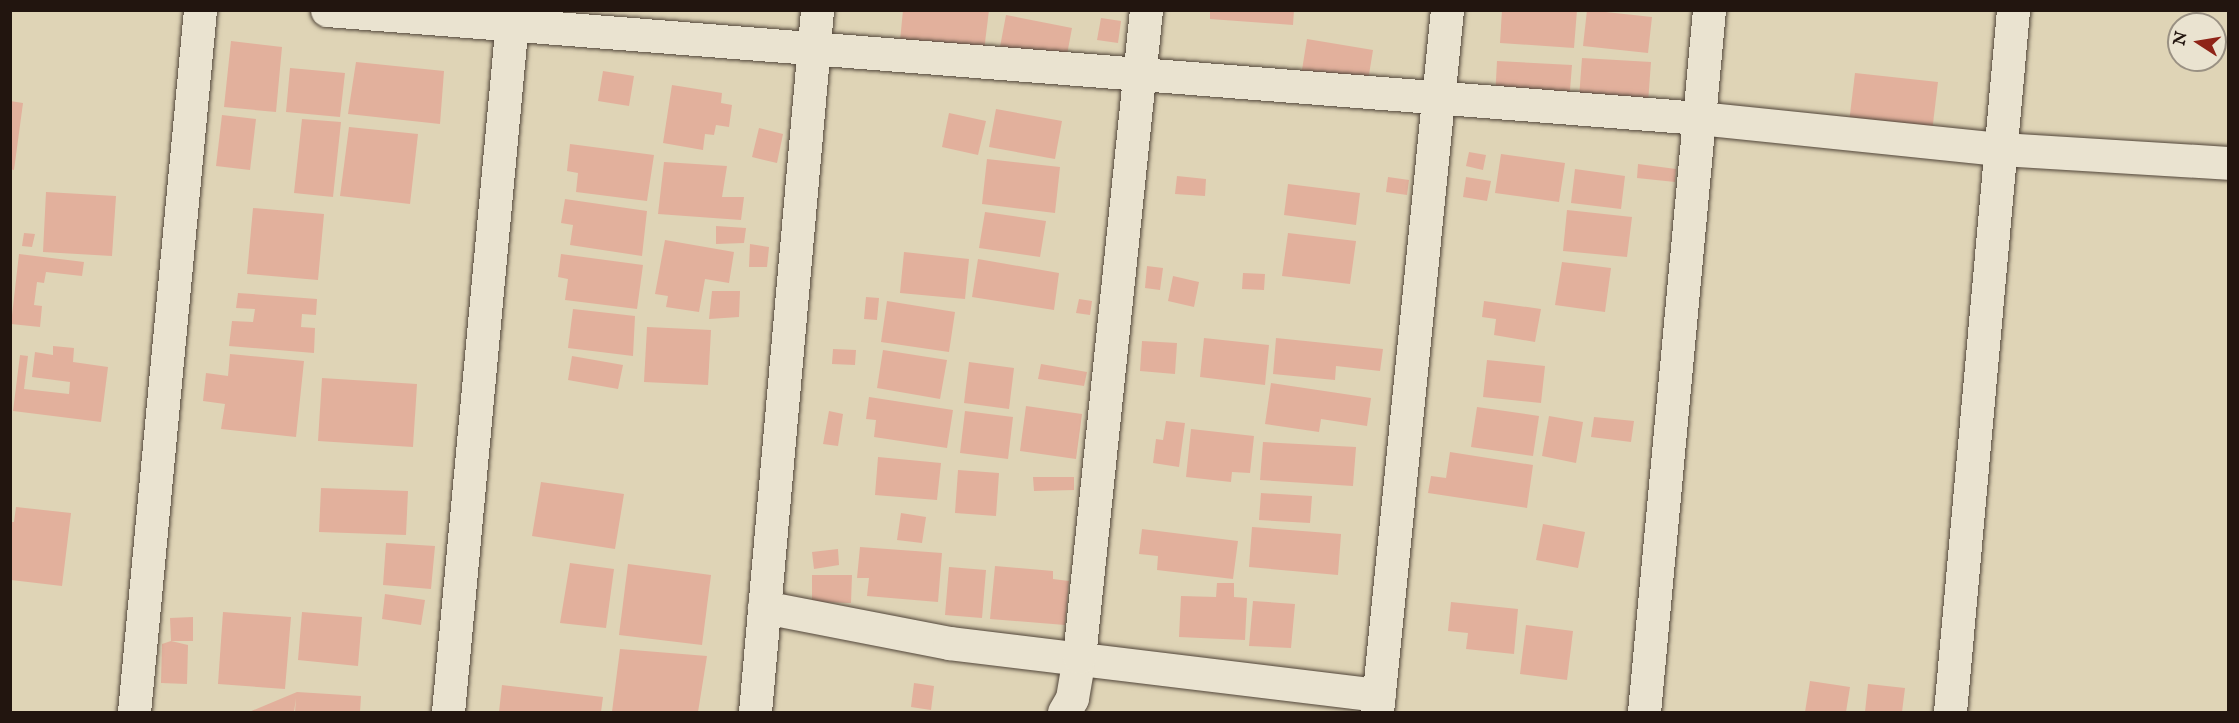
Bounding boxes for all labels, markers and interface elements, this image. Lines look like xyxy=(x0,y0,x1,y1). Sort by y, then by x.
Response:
north arrow xyxy=(2167,12,2227,72)
text: N xyxy=(2170,30,2193,48)

